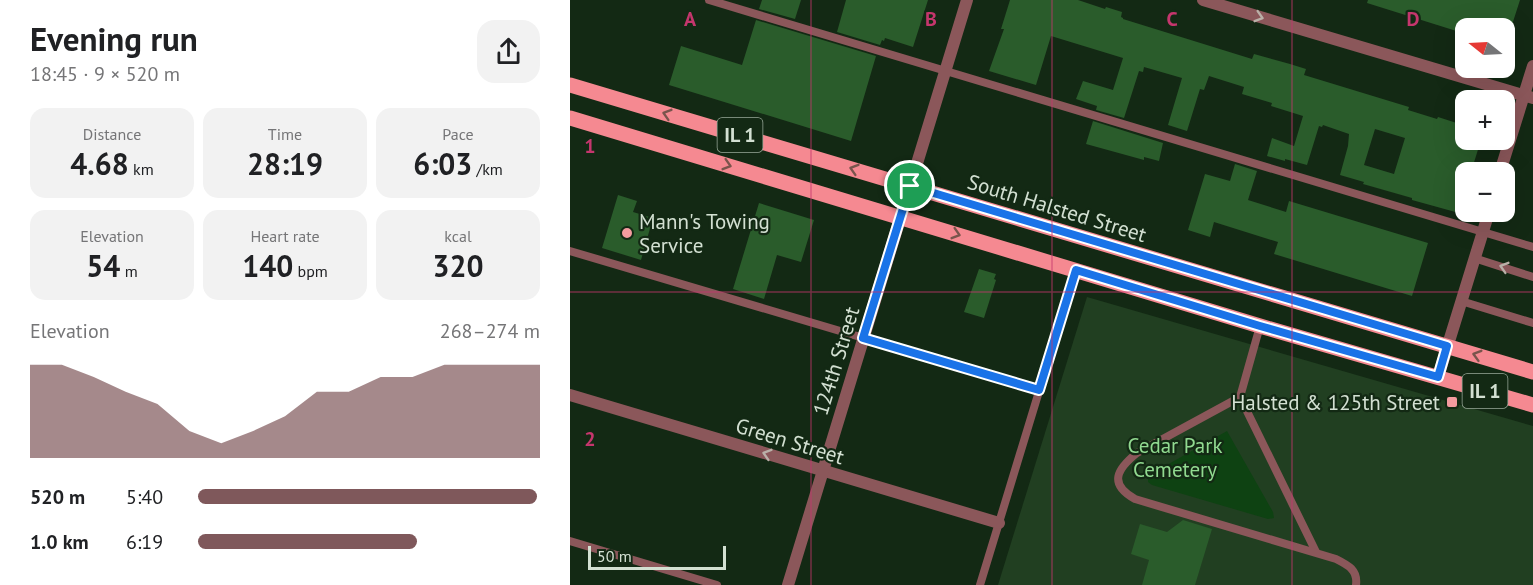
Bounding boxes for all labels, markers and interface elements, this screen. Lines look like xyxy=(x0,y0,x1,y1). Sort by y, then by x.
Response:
text: A xyxy=(684,6,697,32)
text: B xyxy=(925,6,937,32)
text: C xyxy=(1166,6,1178,32)
text: D xyxy=(1407,6,1420,32)
one-way arrow xyxy=(1253,10,1264,22)
text: Evening run xyxy=(30,17,198,60)
north arrow xyxy=(1455,18,1515,78)
map controls xyxy=(1455,18,1515,222)
button: share xyxy=(477,20,540,83)
text: 18:45 · 9 × 520 m xyxy=(30,61,180,87)
button: + xyxy=(1455,90,1515,150)
one-way arrow xyxy=(662,109,673,121)
road number: IL 1 xyxy=(718,118,762,152)
text: Distance xyxy=(83,124,141,144)
text: Time xyxy=(268,124,302,144)
text: Pace xyxy=(442,124,474,144)
text: 1 xyxy=(584,133,596,159)
text: 4.68 xyxy=(70,144,129,183)
text: 28:19 xyxy=(247,144,323,183)
text: 6:03 xyxy=(413,144,472,183)
one-way arrow xyxy=(721,158,732,170)
text: km xyxy=(129,159,154,179)
text: /km xyxy=(472,159,503,179)
pin xyxy=(884,160,935,211)
button: − xyxy=(1455,162,1515,222)
one-way arrow xyxy=(849,164,860,176)
street label: South Halsted Street xyxy=(964,168,1150,248)
icon: arrive xyxy=(893,169,926,202)
place label: Mann's Towing Service xyxy=(639,208,770,259)
text: Elevation xyxy=(80,226,144,246)
text: Heart rate xyxy=(250,226,320,246)
text: kcal xyxy=(444,226,472,246)
marker: Mann's Towing Service xyxy=(620,226,634,240)
one-way arrow xyxy=(950,227,961,239)
text: 54 xyxy=(86,246,120,285)
text: 140 xyxy=(242,246,293,285)
text: 320 xyxy=(432,246,484,285)
text: m xyxy=(120,261,138,281)
text: bpm xyxy=(293,261,328,281)
one-way arrow xyxy=(1499,262,1510,275)
street label: 124th Street xyxy=(807,303,865,419)
text: Elevation xyxy=(30,318,110,344)
text: 268–274 m xyxy=(440,318,540,344)
one-way arrow xyxy=(1472,350,1483,362)
road number: IL 1 xyxy=(1462,374,1508,408)
place label: Halsted & 125th Street xyxy=(1231,389,1440,416)
marker: Halsted & 125th Street xyxy=(1445,395,1459,409)
street label: Green Street xyxy=(733,412,847,470)
text: 2 xyxy=(584,426,596,452)
park label: Cedar Park Cemetery xyxy=(1127,432,1223,483)
one-way arrow xyxy=(762,449,773,461)
text: 520 m xyxy=(30,484,85,510)
text: 5:40 xyxy=(126,484,163,510)
text: 1.0 km xyxy=(30,529,89,555)
text: 6:19 xyxy=(126,529,163,555)
scale bar xyxy=(588,543,726,570)
text: 50 m xyxy=(597,546,632,566)

